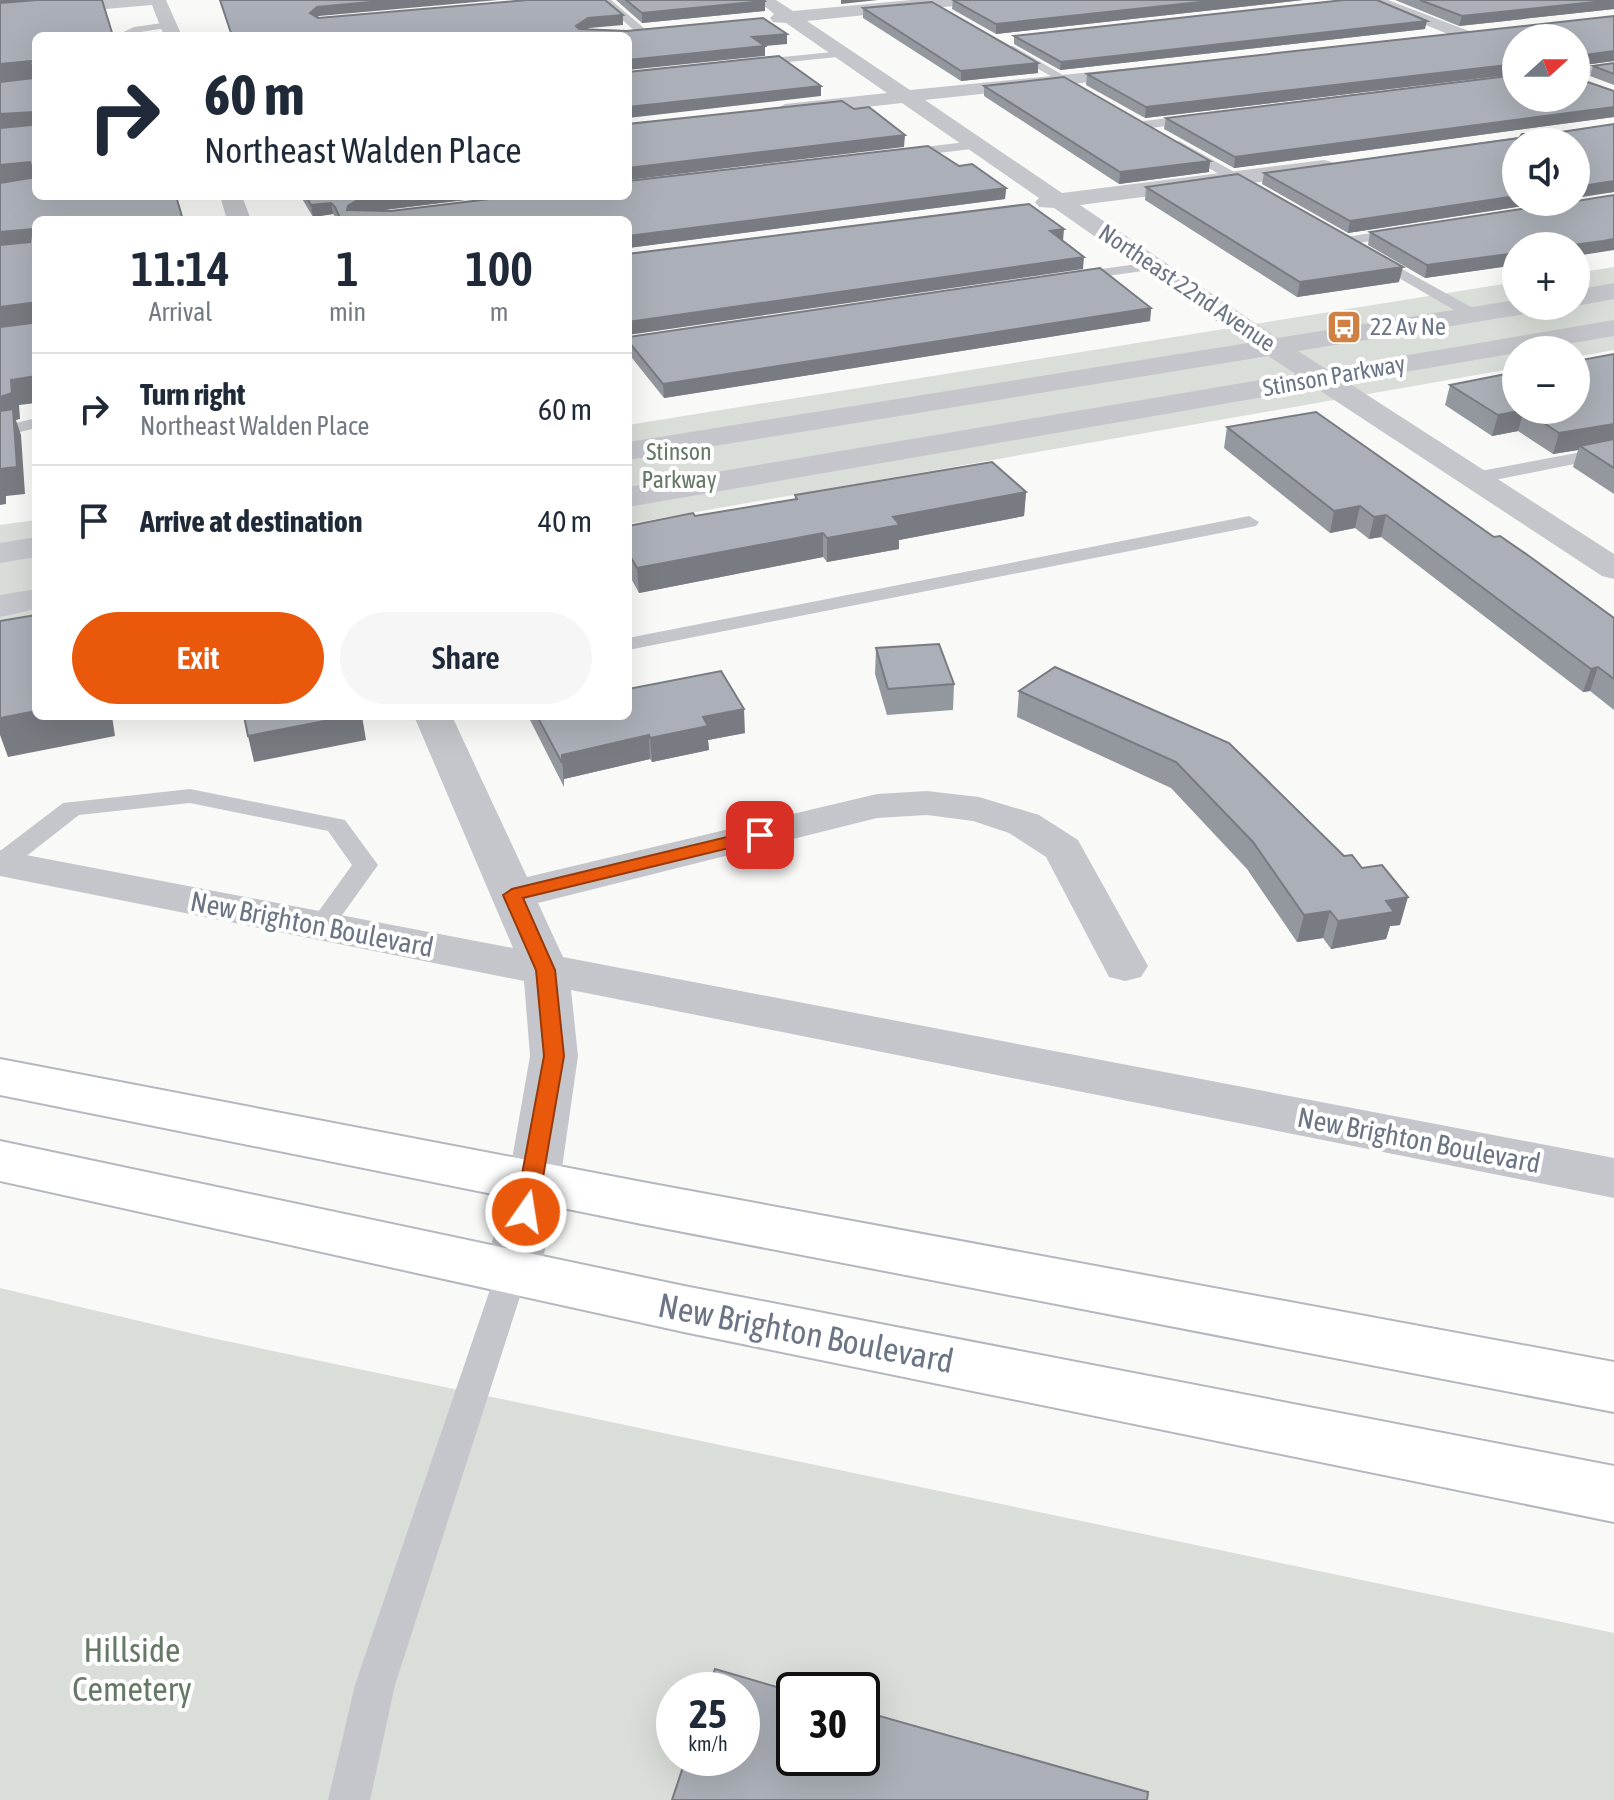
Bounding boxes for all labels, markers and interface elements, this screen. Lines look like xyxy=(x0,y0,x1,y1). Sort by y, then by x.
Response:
north arrow xyxy=(1502,24,1590,112)
map controls xyxy=(1502,24,1590,424)
text: 60 m xyxy=(204,63,305,127)
icon: right xyxy=(72,64,176,168)
button: sound xyxy=(1502,128,1590,216)
text: Northeast Walden Place xyxy=(204,129,522,171)
street label: Northeast 22nd Avenue xyxy=(1094,219,1281,357)
button: + xyxy=(1502,232,1590,320)
text: 11:14 xyxy=(131,241,230,296)
text: 1 xyxy=(336,241,359,296)
text: 100 xyxy=(465,241,533,296)
text: Arrival xyxy=(149,297,212,327)
text: min xyxy=(329,297,366,327)
text: m xyxy=(490,297,508,327)
bus stop icon: 22 Av Ne xyxy=(1325,308,1363,346)
place label: 22 Av Ne xyxy=(1370,313,1446,340)
button: − xyxy=(1502,336,1590,424)
street label: Stinson Parkway xyxy=(1261,350,1407,401)
text: Turn right xyxy=(140,377,246,411)
icon: right xyxy=(72,387,116,431)
text: 60 m xyxy=(538,392,592,426)
text: Northeast Walden Place xyxy=(140,411,369,441)
park label: Stinson Parkway xyxy=(641,438,717,493)
icon: arrive xyxy=(72,499,116,543)
text: Arrive at destination xyxy=(140,504,362,538)
text: 40 m xyxy=(538,504,592,538)
button: Exit xyxy=(72,612,324,704)
button: Share xyxy=(340,612,592,704)
pin xyxy=(726,801,794,869)
icon: arrive xyxy=(738,813,782,857)
street label: New Brighton Boulevard xyxy=(188,885,436,963)
street label: New Brighton Boulevard xyxy=(1295,1101,1543,1179)
position arrow xyxy=(484,1170,568,1254)
street label: New Brighton Boulevard xyxy=(655,1285,957,1380)
park label: Hillside Cemetery xyxy=(72,1630,192,1708)
speed limit sign: 30 xyxy=(776,1672,880,1776)
text: 25 xyxy=(689,1691,727,1736)
text: km/h xyxy=(688,1732,728,1755)

